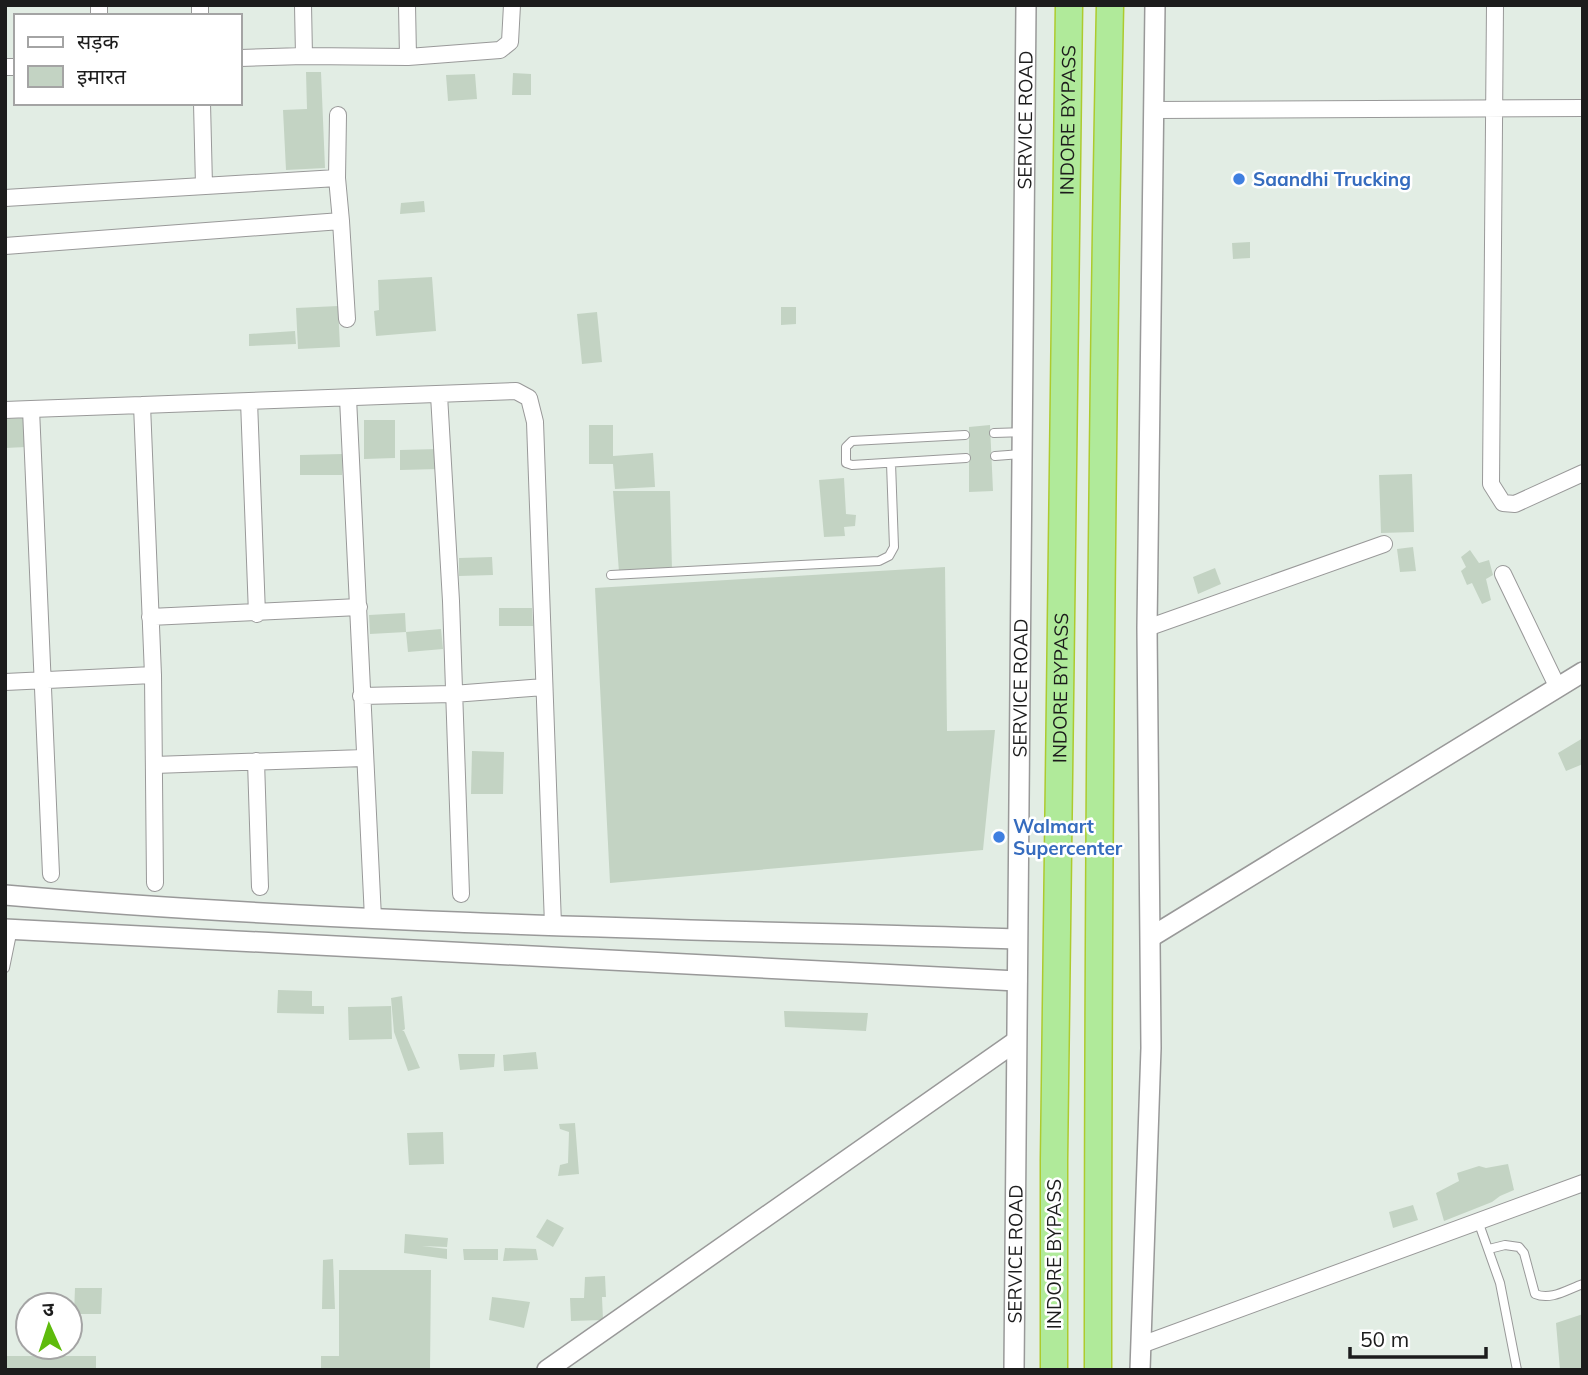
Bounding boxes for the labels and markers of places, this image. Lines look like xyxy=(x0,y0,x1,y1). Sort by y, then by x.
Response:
place label: Saandhi Trucking xyxy=(1253,167,1411,191)
marker: Saandhi Trucking xyxy=(1231,171,1247,187)
place label: Walmart Supercenter xyxy=(1013,814,1123,860)
marker: Walmart Supercenter xyxy=(991,829,1007,845)

